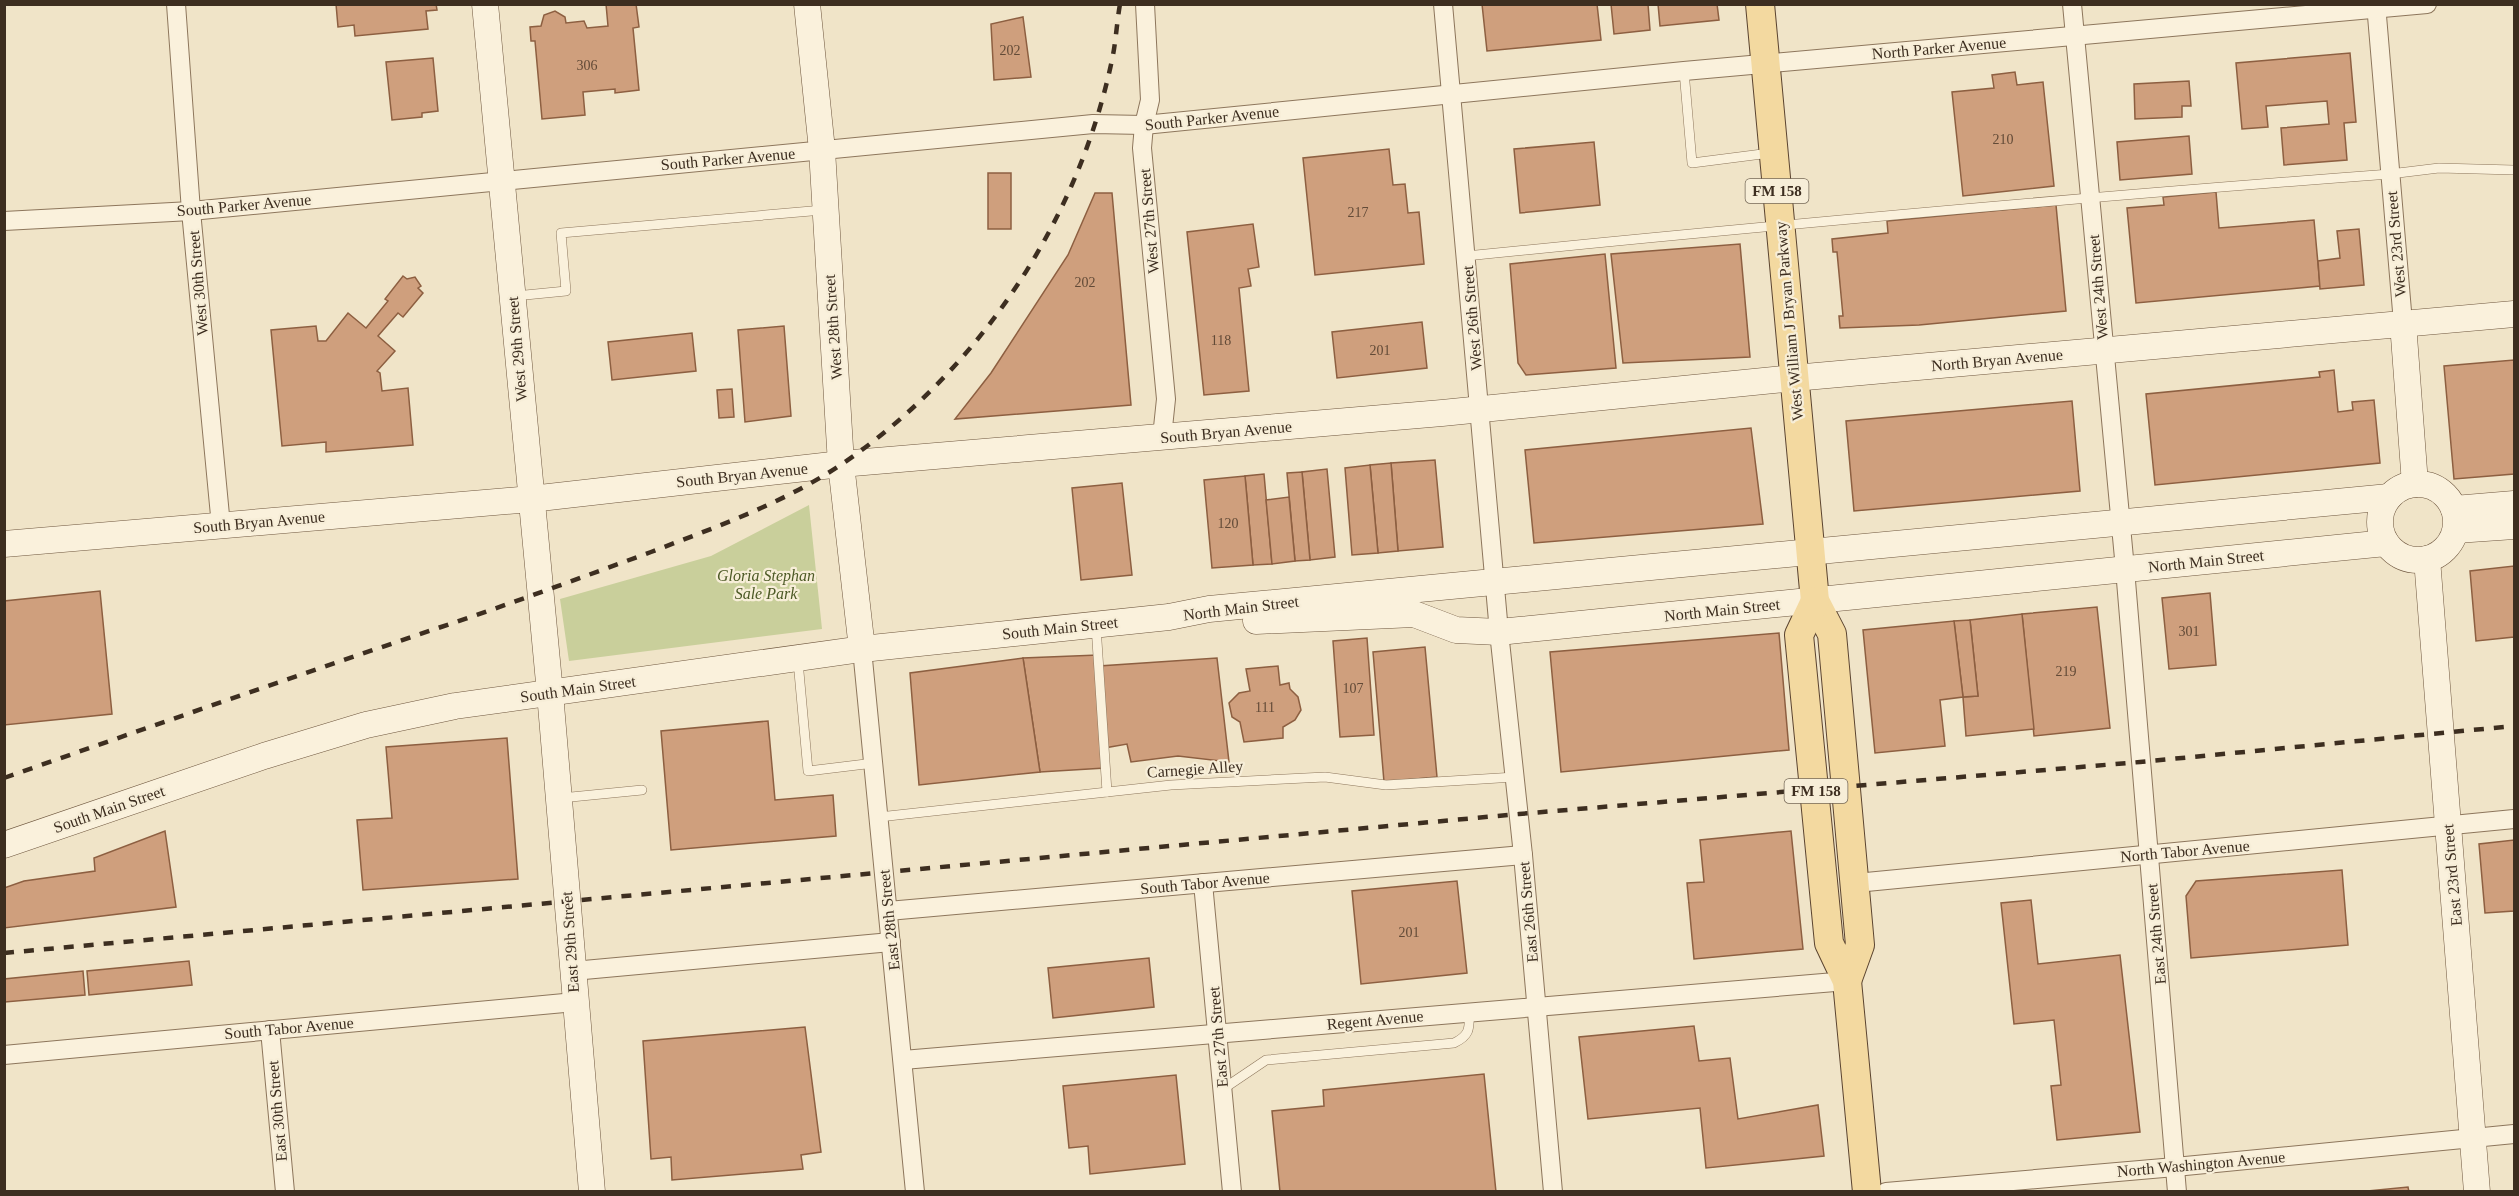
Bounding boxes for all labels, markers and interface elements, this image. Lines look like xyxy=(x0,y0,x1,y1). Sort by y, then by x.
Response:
street label: North Parker Avenue xyxy=(1871,34,2007,62)
house number: 202 xyxy=(1000,43,1021,58)
house number: 306 xyxy=(577,58,598,73)
street label: South Parker Avenue xyxy=(1144,103,1280,133)
house number: 210 xyxy=(1993,132,2014,147)
street label: South Parker Avenue xyxy=(660,145,796,173)
street label: West 27th Street xyxy=(1136,167,1162,274)
road number: FM 158 xyxy=(1746,179,1808,203)
street label: West 23rd Street xyxy=(2383,190,2409,298)
street label: South Parker Avenue xyxy=(176,191,312,219)
house number: 217 xyxy=(1348,205,1369,220)
street label: West William J Bryan Parkway xyxy=(1772,220,1807,422)
street label: West 30th Street xyxy=(185,229,211,336)
street label: West 24th Street xyxy=(2085,233,2111,340)
street label: West 26th Street xyxy=(1459,264,1485,371)
street label: West 28th Street xyxy=(821,273,845,380)
house number: 202 xyxy=(1075,275,1096,290)
street label: West 29th Street xyxy=(504,295,530,402)
house number: 118 xyxy=(1211,333,1231,348)
house number: 201 xyxy=(1370,343,1391,358)
street label: North Bryan Avenue xyxy=(1930,346,2064,375)
street label: South Bryan Avenue xyxy=(1159,418,1293,447)
street label: South Bryan Avenue xyxy=(675,460,809,491)
street label: South Bryan Avenue xyxy=(192,508,326,537)
house number: 120 xyxy=(1218,516,1239,531)
street label: North Main Street xyxy=(2147,546,2265,576)
park label: Gloria Stephan Sale Park xyxy=(717,567,815,602)
street label: North Main Street xyxy=(1182,592,1300,624)
street label: North Main Street xyxy=(1663,595,1781,625)
street label: South Main Street xyxy=(1001,613,1119,643)
house number: 301 xyxy=(2179,624,2200,639)
house number: 219 xyxy=(2056,664,2077,679)
street label: South Main Street xyxy=(519,672,637,706)
house number: 107 xyxy=(1343,681,1364,696)
house number: 111 xyxy=(1255,700,1275,715)
street label: Carnegie Alley xyxy=(1146,757,1244,782)
road number: FM 158 xyxy=(1784,779,1848,803)
street label: South Main Street xyxy=(51,782,167,836)
street label: East 23rd Street xyxy=(2439,823,2465,927)
street label: North Tabor Avenue xyxy=(2120,837,2250,865)
street label: East 26th Street xyxy=(1515,860,1541,963)
street label: East 28th Street xyxy=(875,868,903,971)
street label: South Tabor Avenue xyxy=(1140,869,1270,897)
street label: East 24th Street xyxy=(2143,882,2169,985)
street label: East 29th Street xyxy=(558,890,582,993)
house number: 201 xyxy=(1399,925,1420,940)
street label: East 27th Street xyxy=(1205,985,1231,1088)
street label: Regent Avenue xyxy=(1326,1007,1424,1034)
street label: South Tabor Avenue xyxy=(224,1014,354,1042)
street label: East 30th Street xyxy=(264,1059,290,1162)
street label: North Washington Avenue xyxy=(2116,1148,2286,1181)

